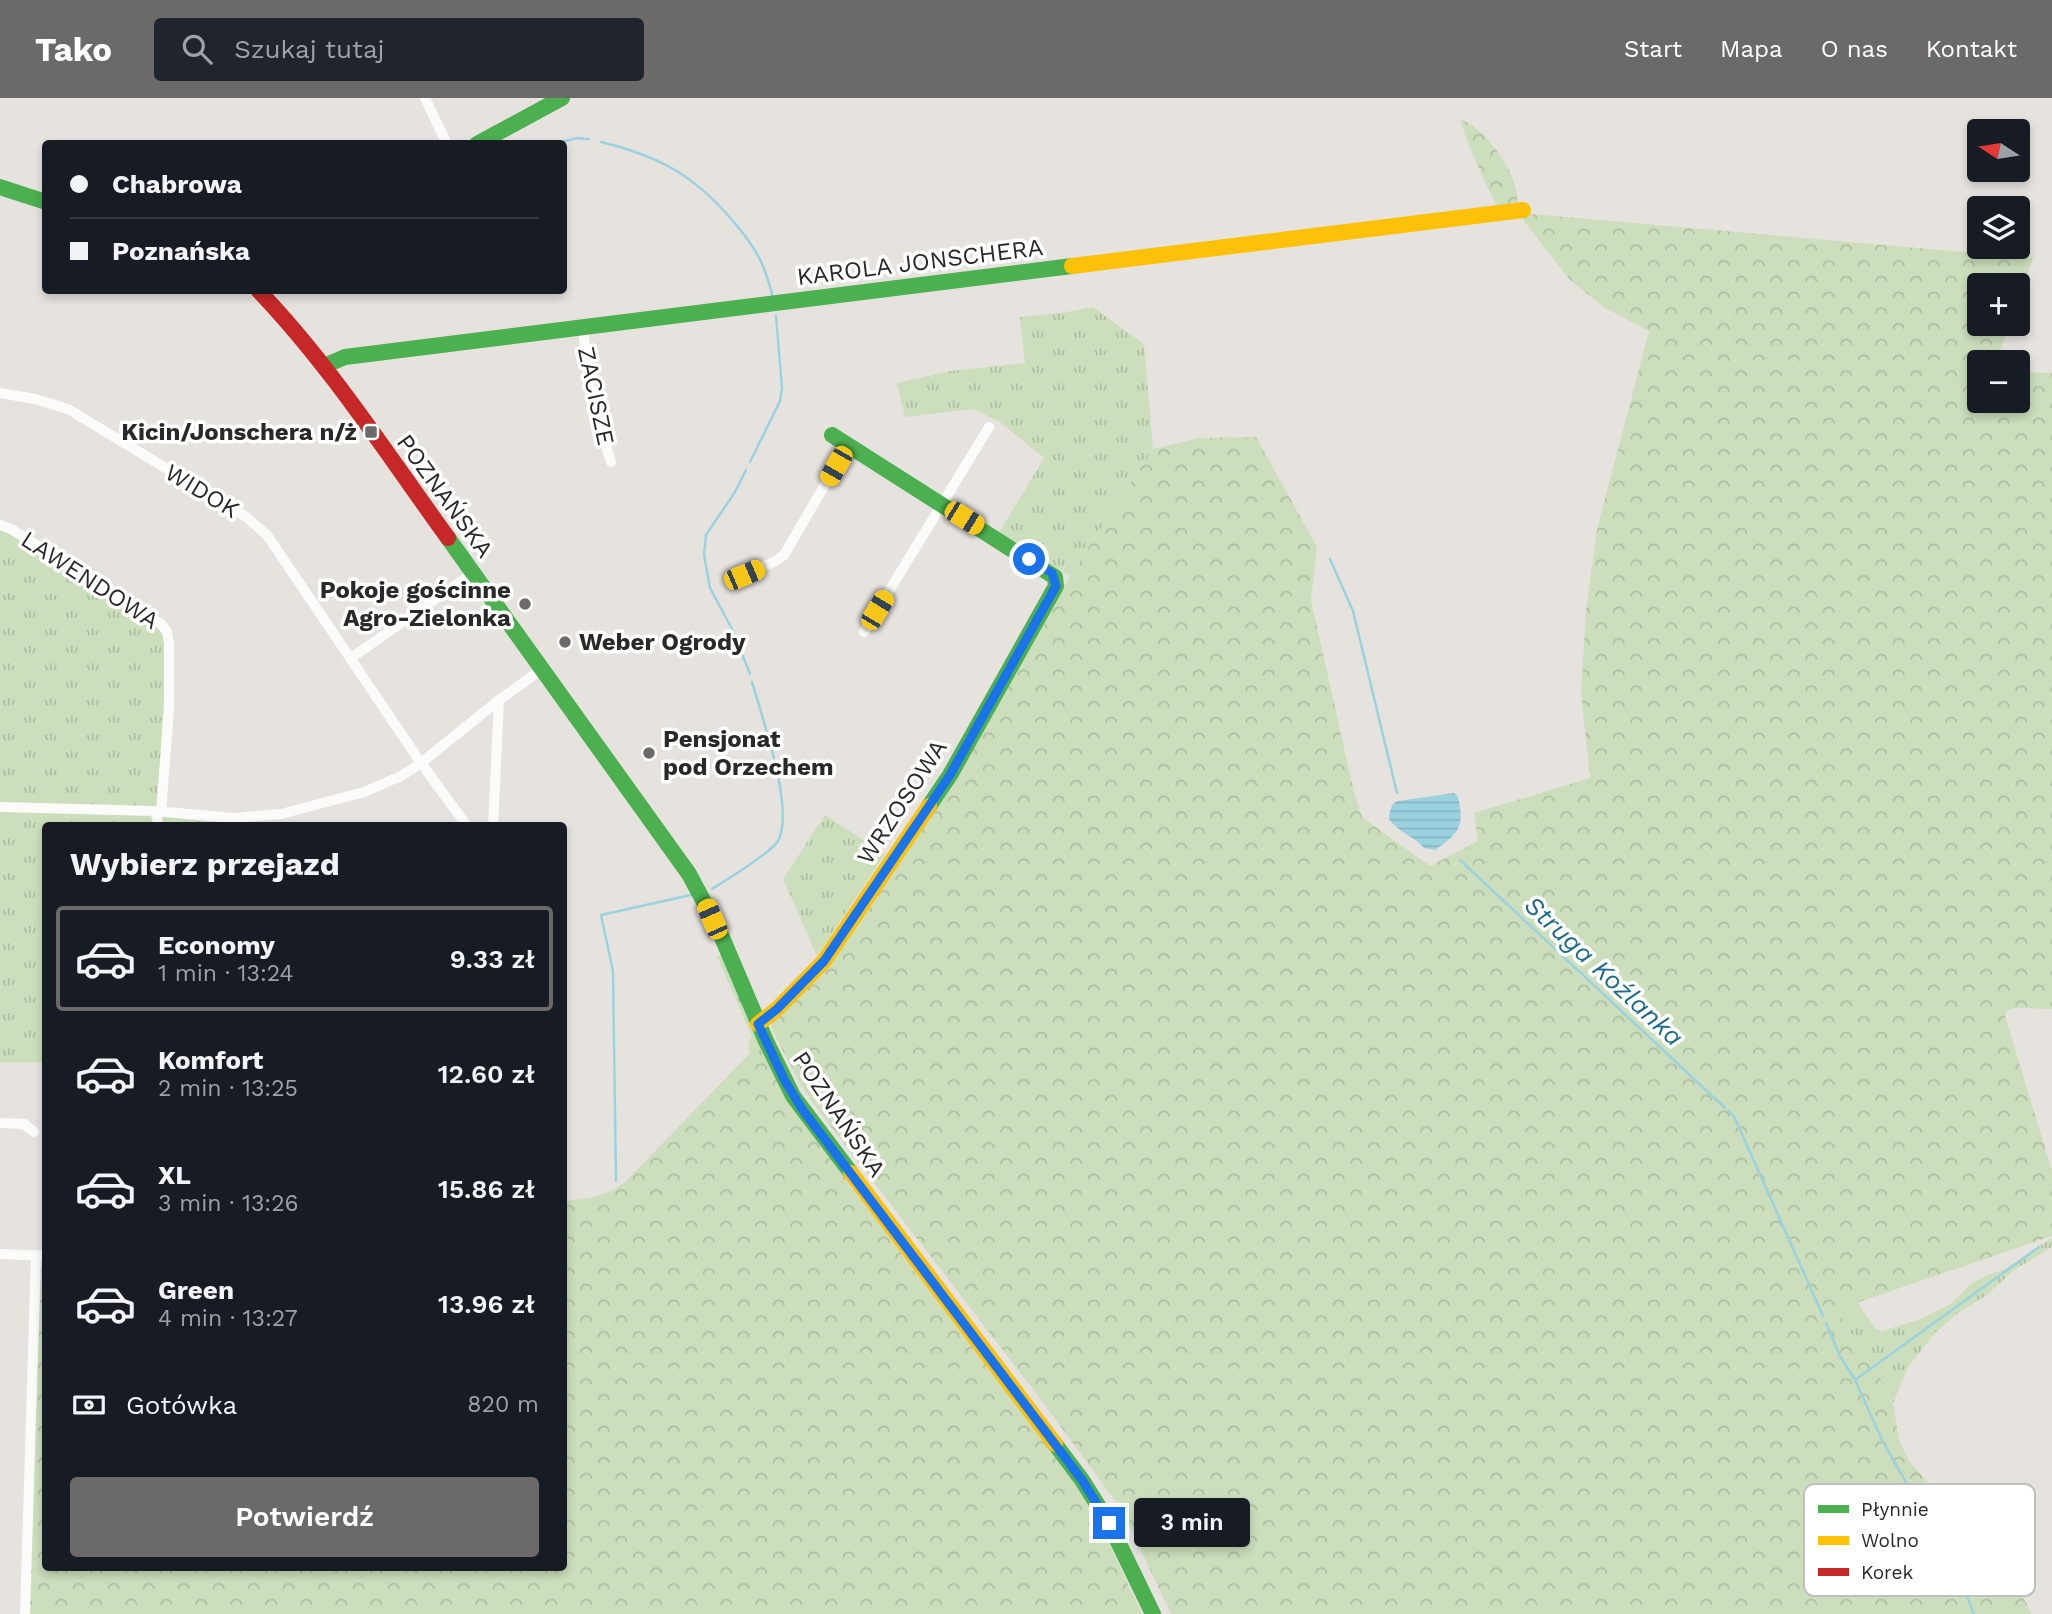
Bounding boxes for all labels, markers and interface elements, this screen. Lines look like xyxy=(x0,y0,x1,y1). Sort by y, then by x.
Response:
search box xyxy=(154,18,644,81)
text: Tako xyxy=(35,30,112,69)
icon: search xyxy=(178,30,216,68)
text: Szukaj tutaj xyxy=(234,34,385,64)
text: Start xyxy=(1624,35,1682,63)
text: Mapa xyxy=(1720,35,1783,63)
text: O nas xyxy=(1821,35,1888,63)
text: Kontakt xyxy=(1926,35,2017,63)
north arrow xyxy=(1967,119,2030,182)
map controls xyxy=(1967,119,2030,413)
text: Chabrowa xyxy=(112,169,242,199)
button: layers xyxy=(1967,196,2030,259)
street label: KAROLA JONSCHERA xyxy=(795,233,1045,291)
text: Poznańska xyxy=(112,236,250,266)
button: + xyxy=(1967,273,2030,336)
street label: ZACISZE xyxy=(572,344,620,448)
button: − xyxy=(1967,350,2030,413)
place label: Kicin/Jonschera n/ż xyxy=(121,418,357,446)
marker: Kicin/Jonschera n/ż xyxy=(363,424,379,440)
street label: POZNAŃSKA xyxy=(391,429,499,563)
car xyxy=(817,443,856,489)
street label: WIDOK xyxy=(160,458,244,524)
car xyxy=(941,498,988,538)
street label: LAWENDOWA xyxy=(16,525,164,635)
route start xyxy=(1013,543,1045,575)
car xyxy=(721,557,768,593)
place label: Pokoje gościnne Agro-Zielonka xyxy=(320,576,511,632)
car xyxy=(858,587,897,633)
marker: Pokoje gościnne Agro-Zielonka xyxy=(517,596,533,612)
place label: Weber Ogrody xyxy=(579,628,746,656)
marker: Weber Ogrody xyxy=(557,634,573,650)
place label: Pensjonat pod Orzechem xyxy=(663,725,833,781)
street label: WRZOSOWA xyxy=(851,734,953,870)
marker: Pensjonat pod Orzechem xyxy=(641,745,657,761)
text: Wybierz przejazd xyxy=(70,845,340,883)
water label: Struga Koźlanka xyxy=(1518,890,1690,1052)
car xyxy=(694,896,731,942)
icon: car xyxy=(74,927,137,990)
text: Economy xyxy=(158,930,275,960)
text: 9.33 zł xyxy=(450,944,535,974)
text: 1 min · 13:24 xyxy=(158,960,293,987)
icon: car xyxy=(74,1042,137,1105)
text: Komfort xyxy=(158,1045,263,1075)
street label: POZNAŃSKA xyxy=(787,1046,891,1182)
text: 12.60 zł xyxy=(438,1059,535,1089)
text: 2 min · 13:25 xyxy=(158,1075,298,1102)
icon: car xyxy=(74,1157,137,1220)
text: XL xyxy=(158,1160,191,1190)
text: 15.86 zł xyxy=(438,1174,535,1204)
text: 3 min · 13:26 xyxy=(158,1190,299,1217)
icon: car xyxy=(74,1272,137,1335)
text: Green xyxy=(158,1275,234,1305)
text: 13.96 zł xyxy=(438,1289,535,1319)
text: 4 min · 13:27 xyxy=(158,1305,298,1332)
icon: cash xyxy=(70,1386,108,1424)
text: Gotówka xyxy=(126,1390,237,1420)
text: 820 m xyxy=(467,1391,539,1418)
button: Potwierdź xyxy=(70,1477,539,1557)
legend xyxy=(1804,1484,2035,1596)
callout: 3 min xyxy=(1134,1498,1249,1548)
text: Płynnie xyxy=(1861,1498,1929,1521)
route end xyxy=(1093,1507,1125,1539)
text: 3 min xyxy=(1160,1509,1224,1536)
text: Wolno xyxy=(1861,1529,1919,1552)
text: Korek xyxy=(1861,1561,1913,1584)

